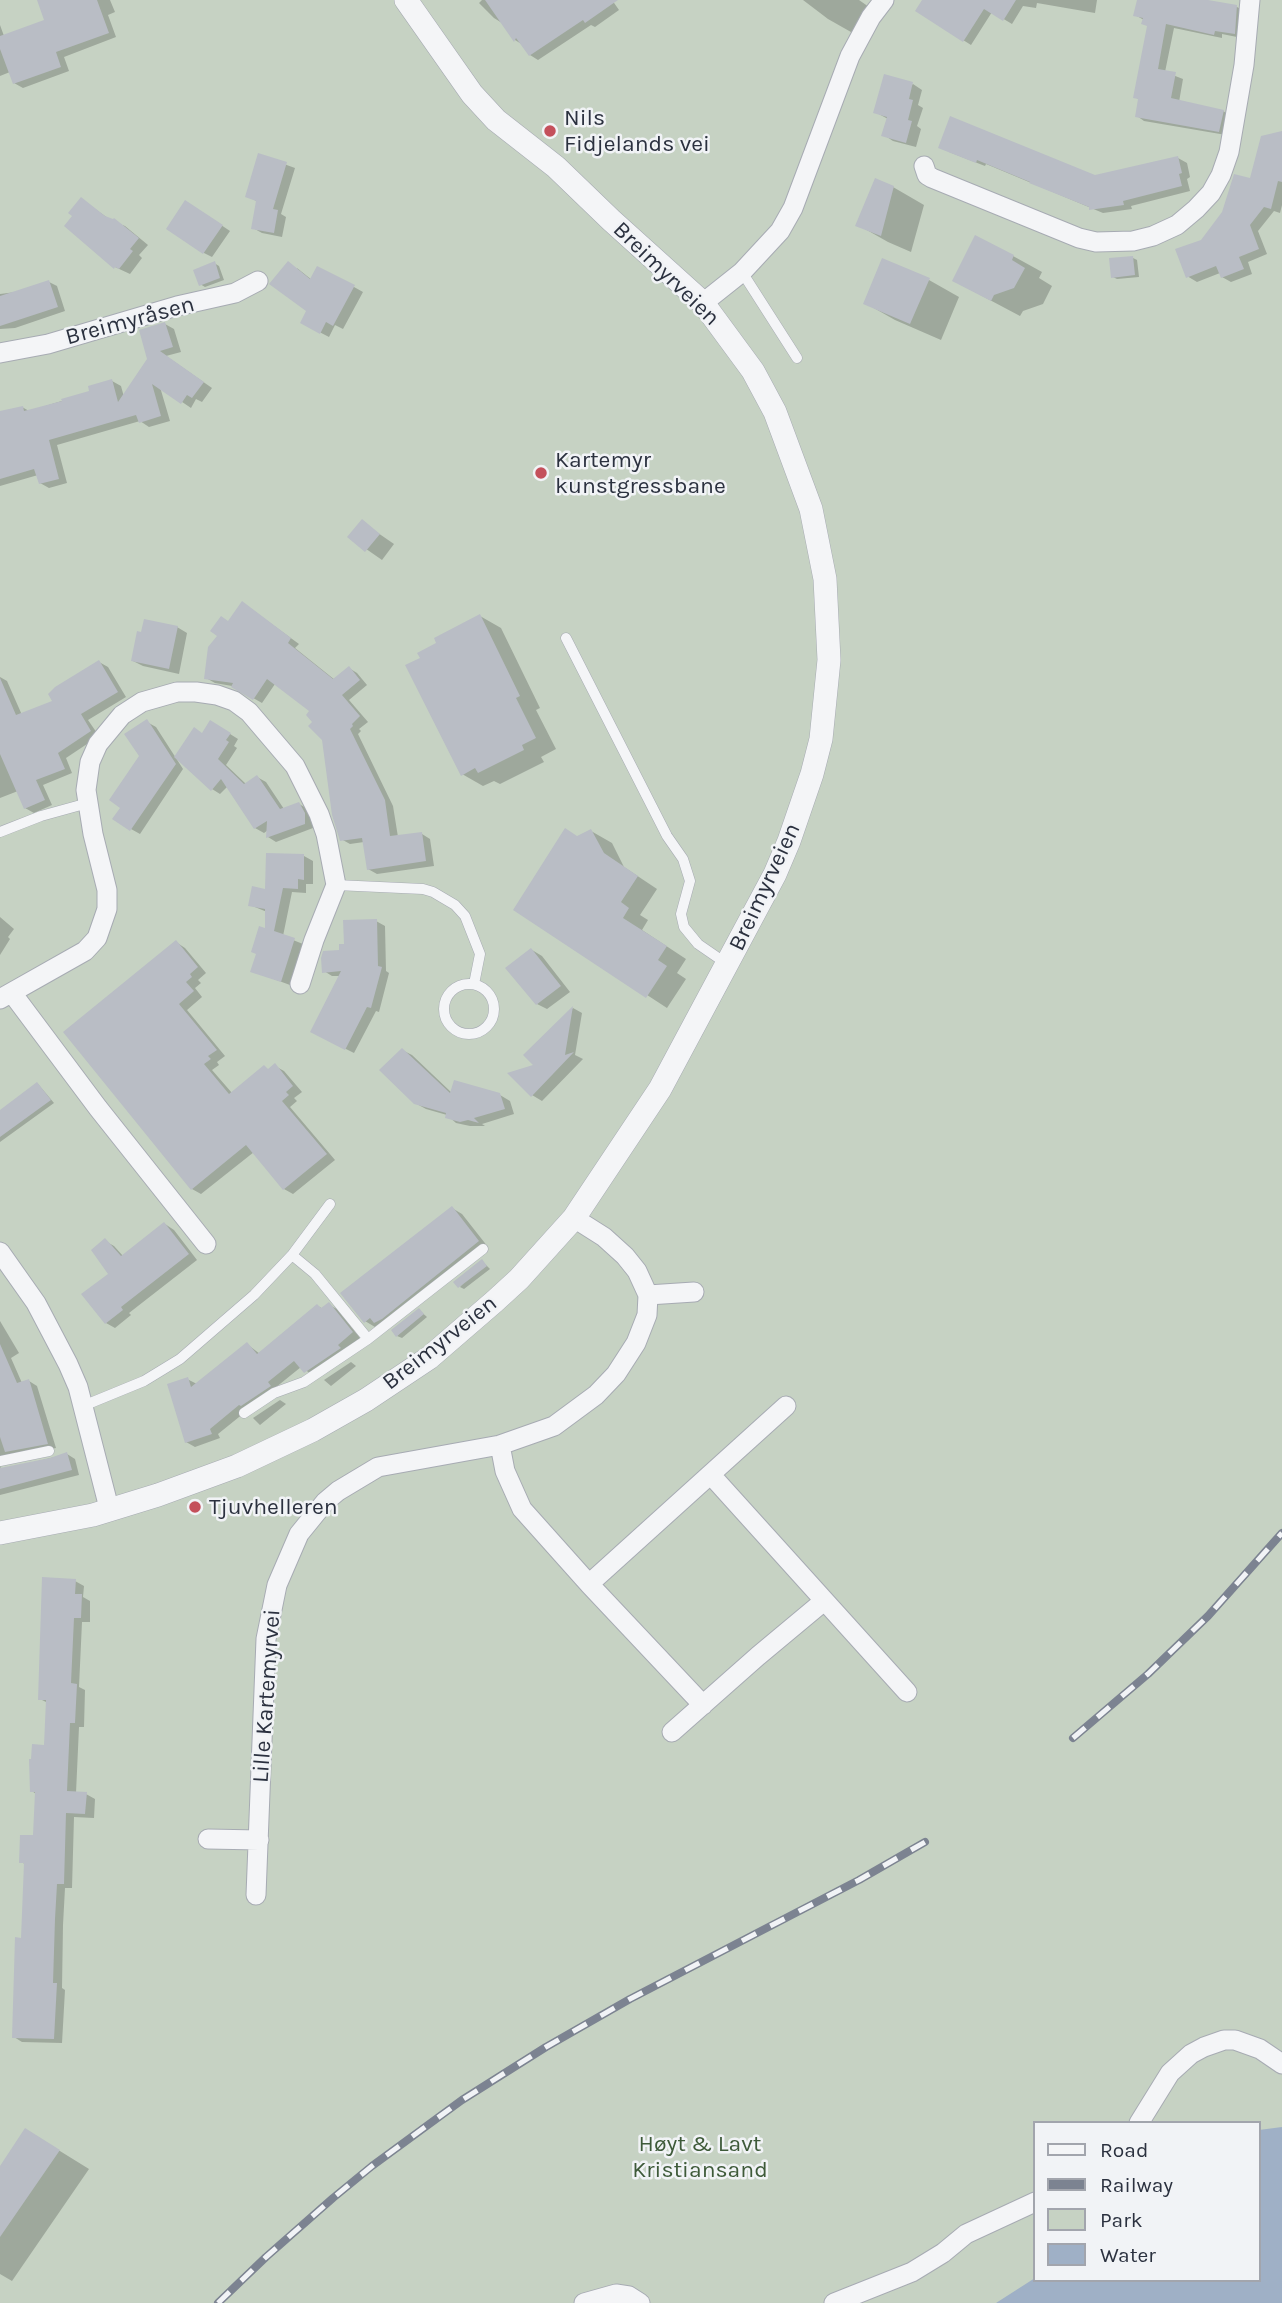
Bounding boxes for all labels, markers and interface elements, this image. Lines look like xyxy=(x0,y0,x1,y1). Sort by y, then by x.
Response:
place label: Nils Fidjelands vei xyxy=(564,104,710,158)
marker: Nils Fidjelands vei xyxy=(542,123,558,139)
street label: Breimyrveien xyxy=(607,216,725,332)
street label: Breimyråsen xyxy=(63,291,197,351)
place label: Kartemyr kunstgressbane xyxy=(555,446,726,500)
marker: Kartemyr kunstgressbane xyxy=(533,465,549,481)
street label: Breimyrveien xyxy=(723,819,807,955)
street label: Breimyrveien xyxy=(377,1290,503,1396)
place label: Tjuvhelleren xyxy=(209,1493,338,1521)
marker: Tjuvhelleren xyxy=(187,1499,203,1515)
street label: Lille Kartemyrvei xyxy=(247,1608,287,1784)
legend xyxy=(1034,2121,1261,2282)
park label: Høyt & Lavt Kristiansand xyxy=(632,2130,768,2184)
text: Road xyxy=(1100,2138,1148,2162)
text: Railway xyxy=(1100,2173,1173,2197)
text: Park xyxy=(1100,2208,1143,2232)
text: Water xyxy=(1100,2243,1156,2267)

